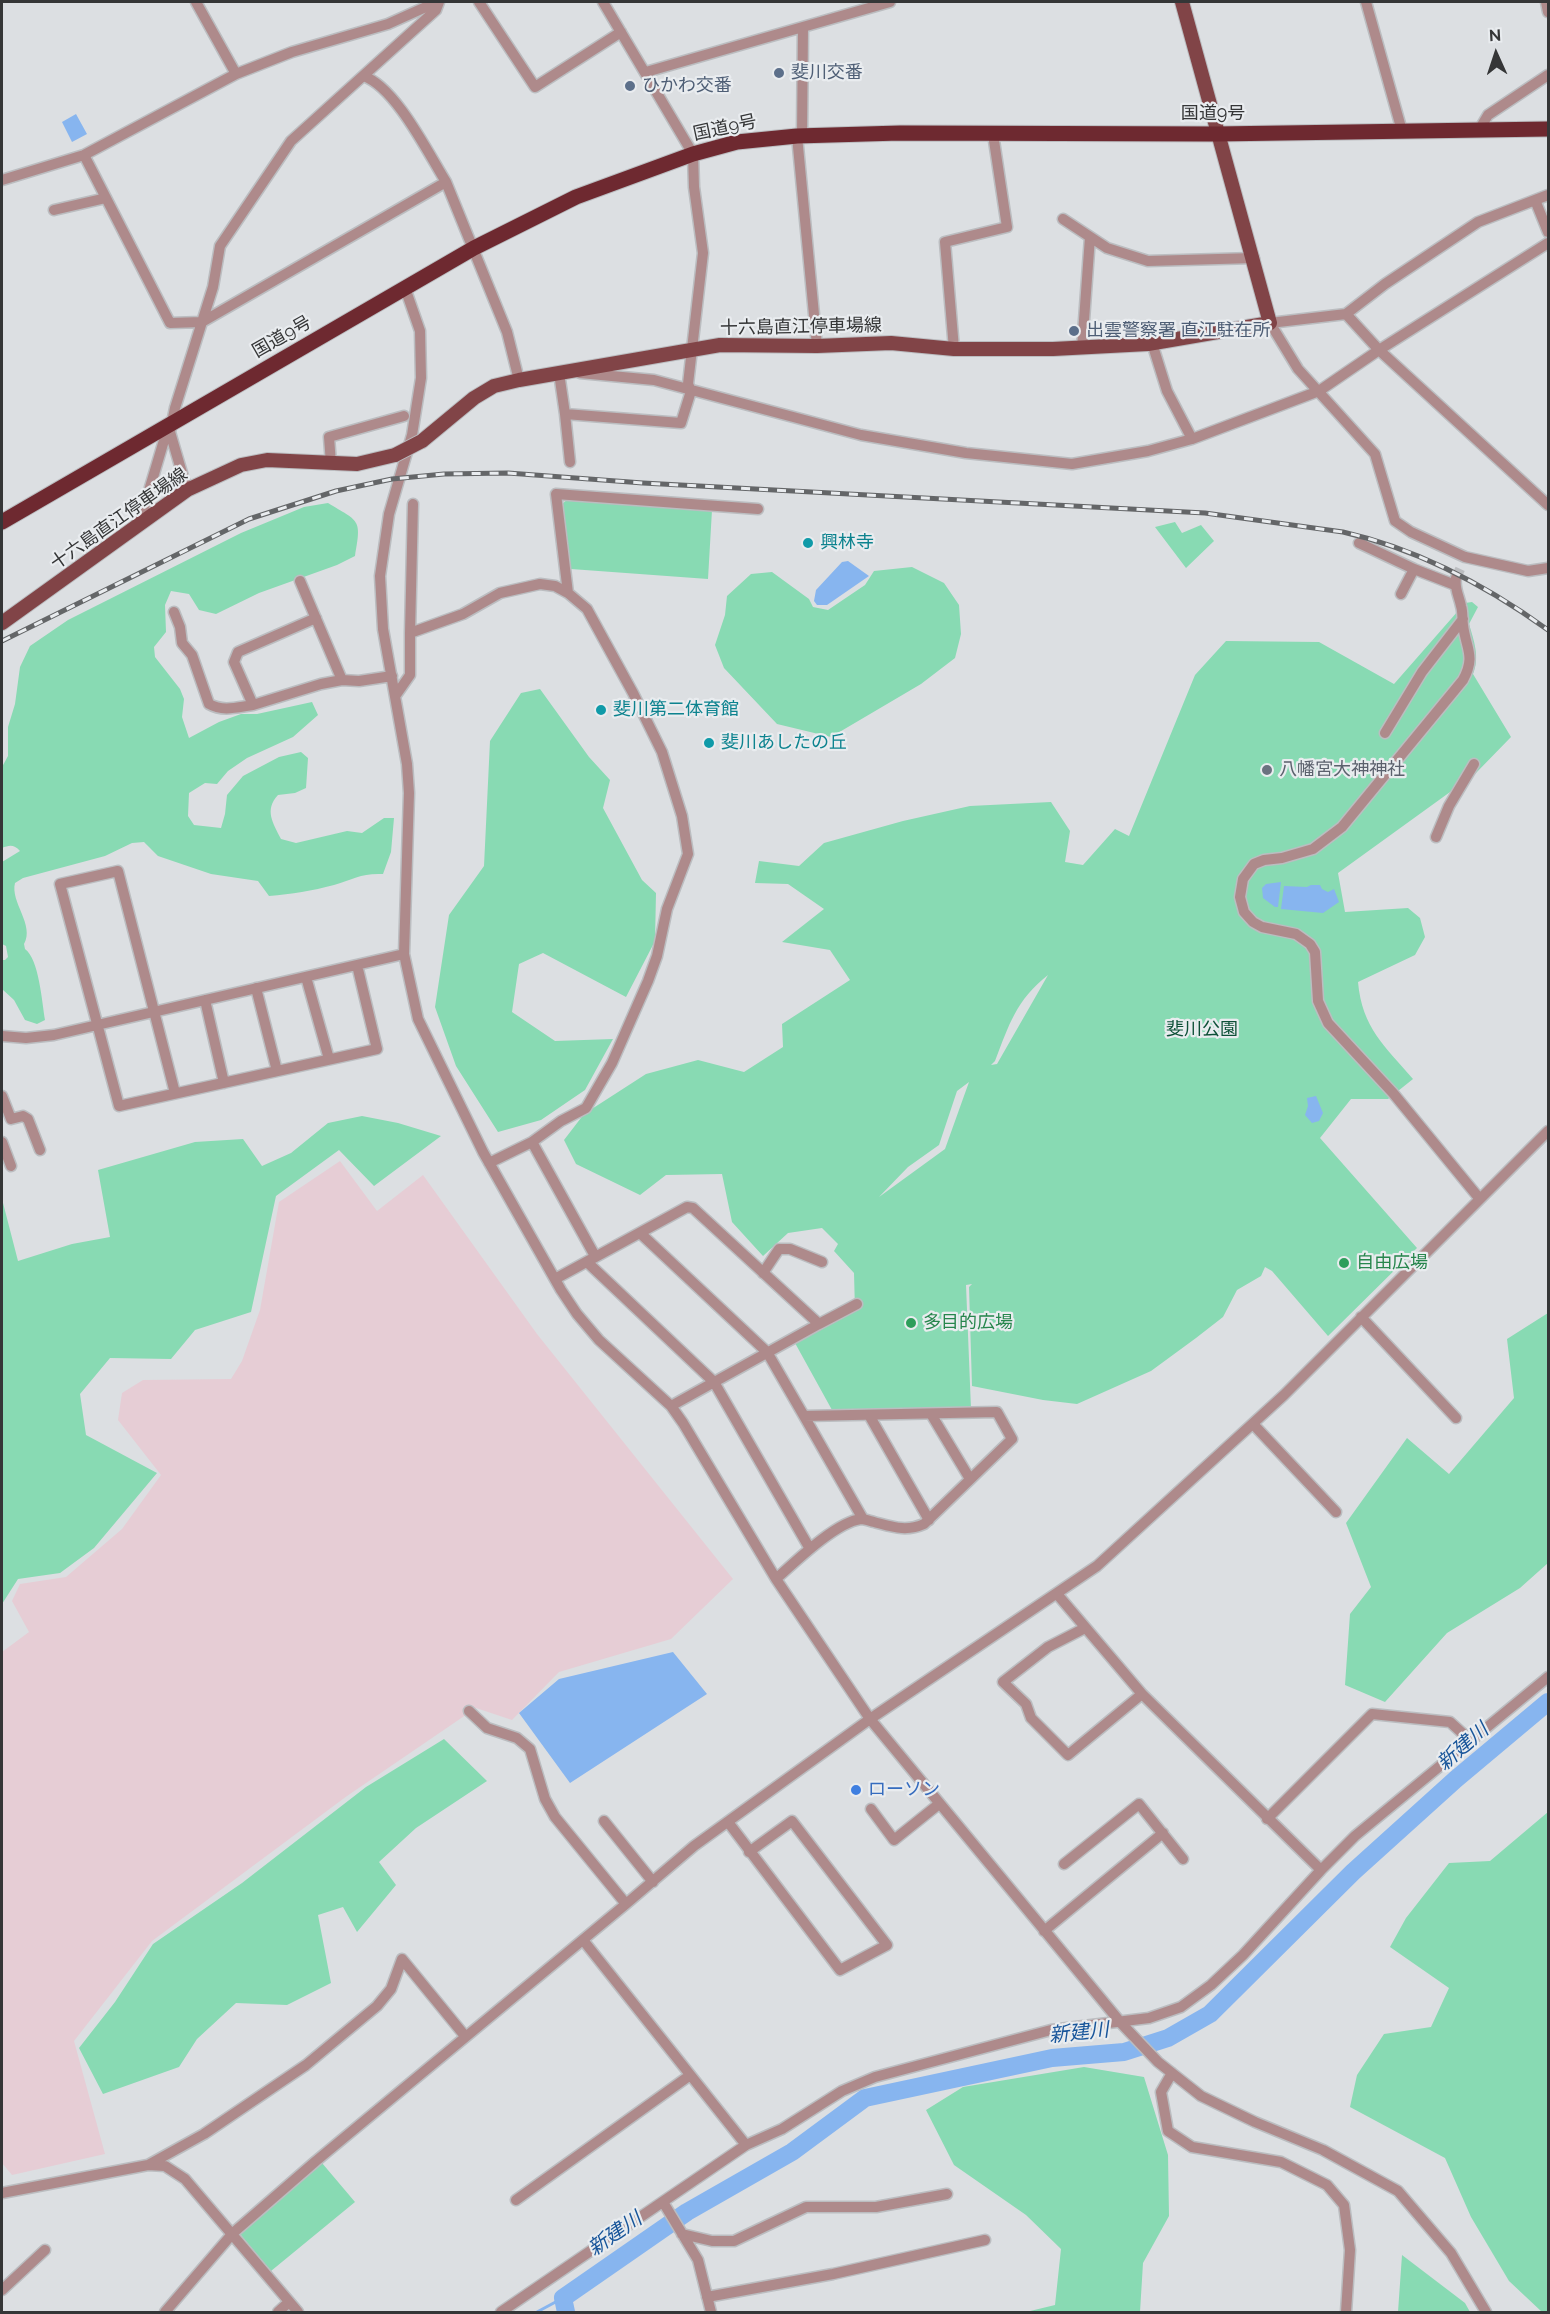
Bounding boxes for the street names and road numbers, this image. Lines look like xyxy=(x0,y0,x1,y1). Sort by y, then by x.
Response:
street label: 国道9号 xyxy=(1181,103,1245,125)
street label: 国道9号 xyxy=(691,111,759,145)
street label: 国道9号 xyxy=(249,312,315,362)
street label: 十六島直江停車場線 xyxy=(720,315,882,339)
street label: 十六島直江停車場線 xyxy=(46,464,192,574)

